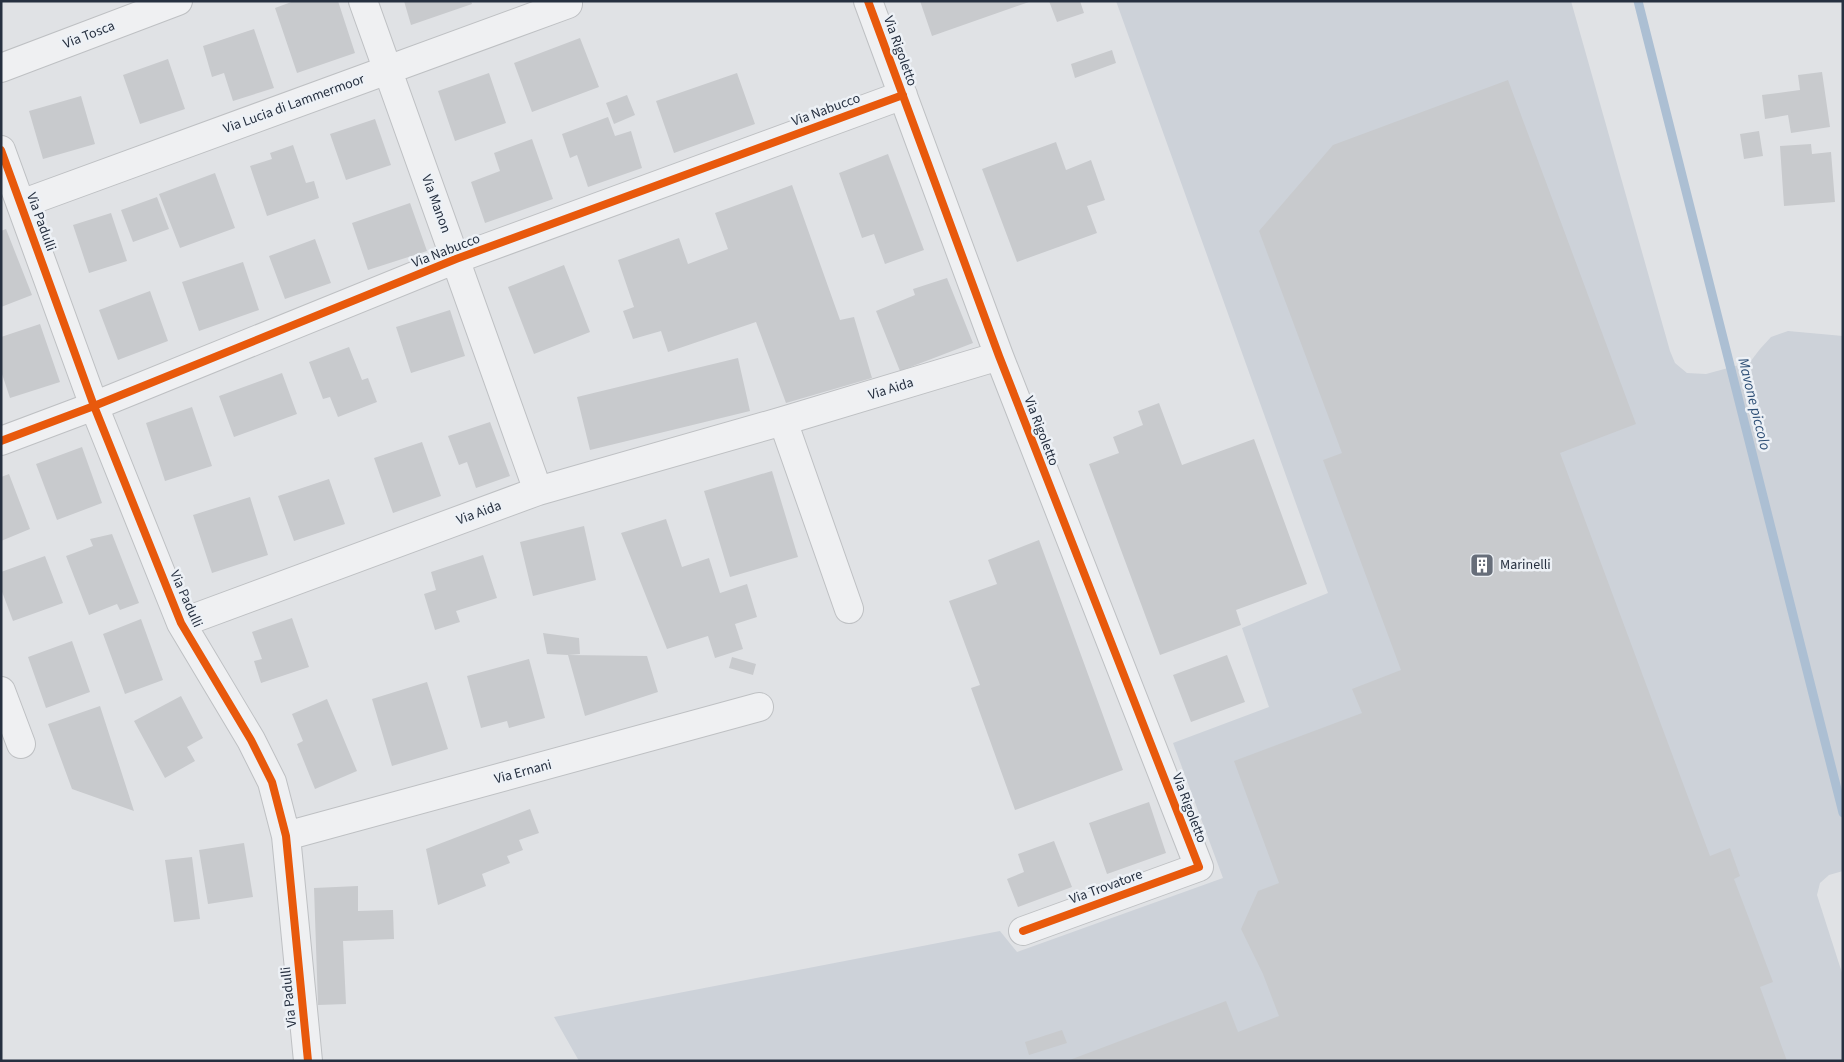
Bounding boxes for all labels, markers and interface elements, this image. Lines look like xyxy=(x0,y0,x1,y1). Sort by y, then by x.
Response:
street label: Via Rigoletto xyxy=(878,13,922,89)
street label: Via Tosca xyxy=(60,16,118,54)
street label: Via Lucia di Lammermoor xyxy=(221,69,368,139)
street label: Via Nabucco xyxy=(789,88,863,132)
street label: Via Manon xyxy=(416,172,456,236)
street label: Via Padulli xyxy=(21,190,61,254)
street label: Via Nabucco xyxy=(409,229,483,273)
water label: Mavone piccolo xyxy=(1732,356,1776,453)
street label: Via Aida xyxy=(866,373,916,405)
street label: Via Rigoletto xyxy=(1019,393,1063,469)
street label: Via Aida xyxy=(454,496,504,530)
building icon: Marinelli xyxy=(1469,552,1495,578)
place label: Marinelli xyxy=(1500,555,1551,575)
street label: Via Padulli xyxy=(164,567,208,631)
street label: Via Ernani xyxy=(492,755,554,789)
street label: Via Rigoletto xyxy=(1167,770,1211,846)
street label: Via Trovatore xyxy=(1067,864,1145,909)
street label: Via Padulli xyxy=(276,966,302,1028)

